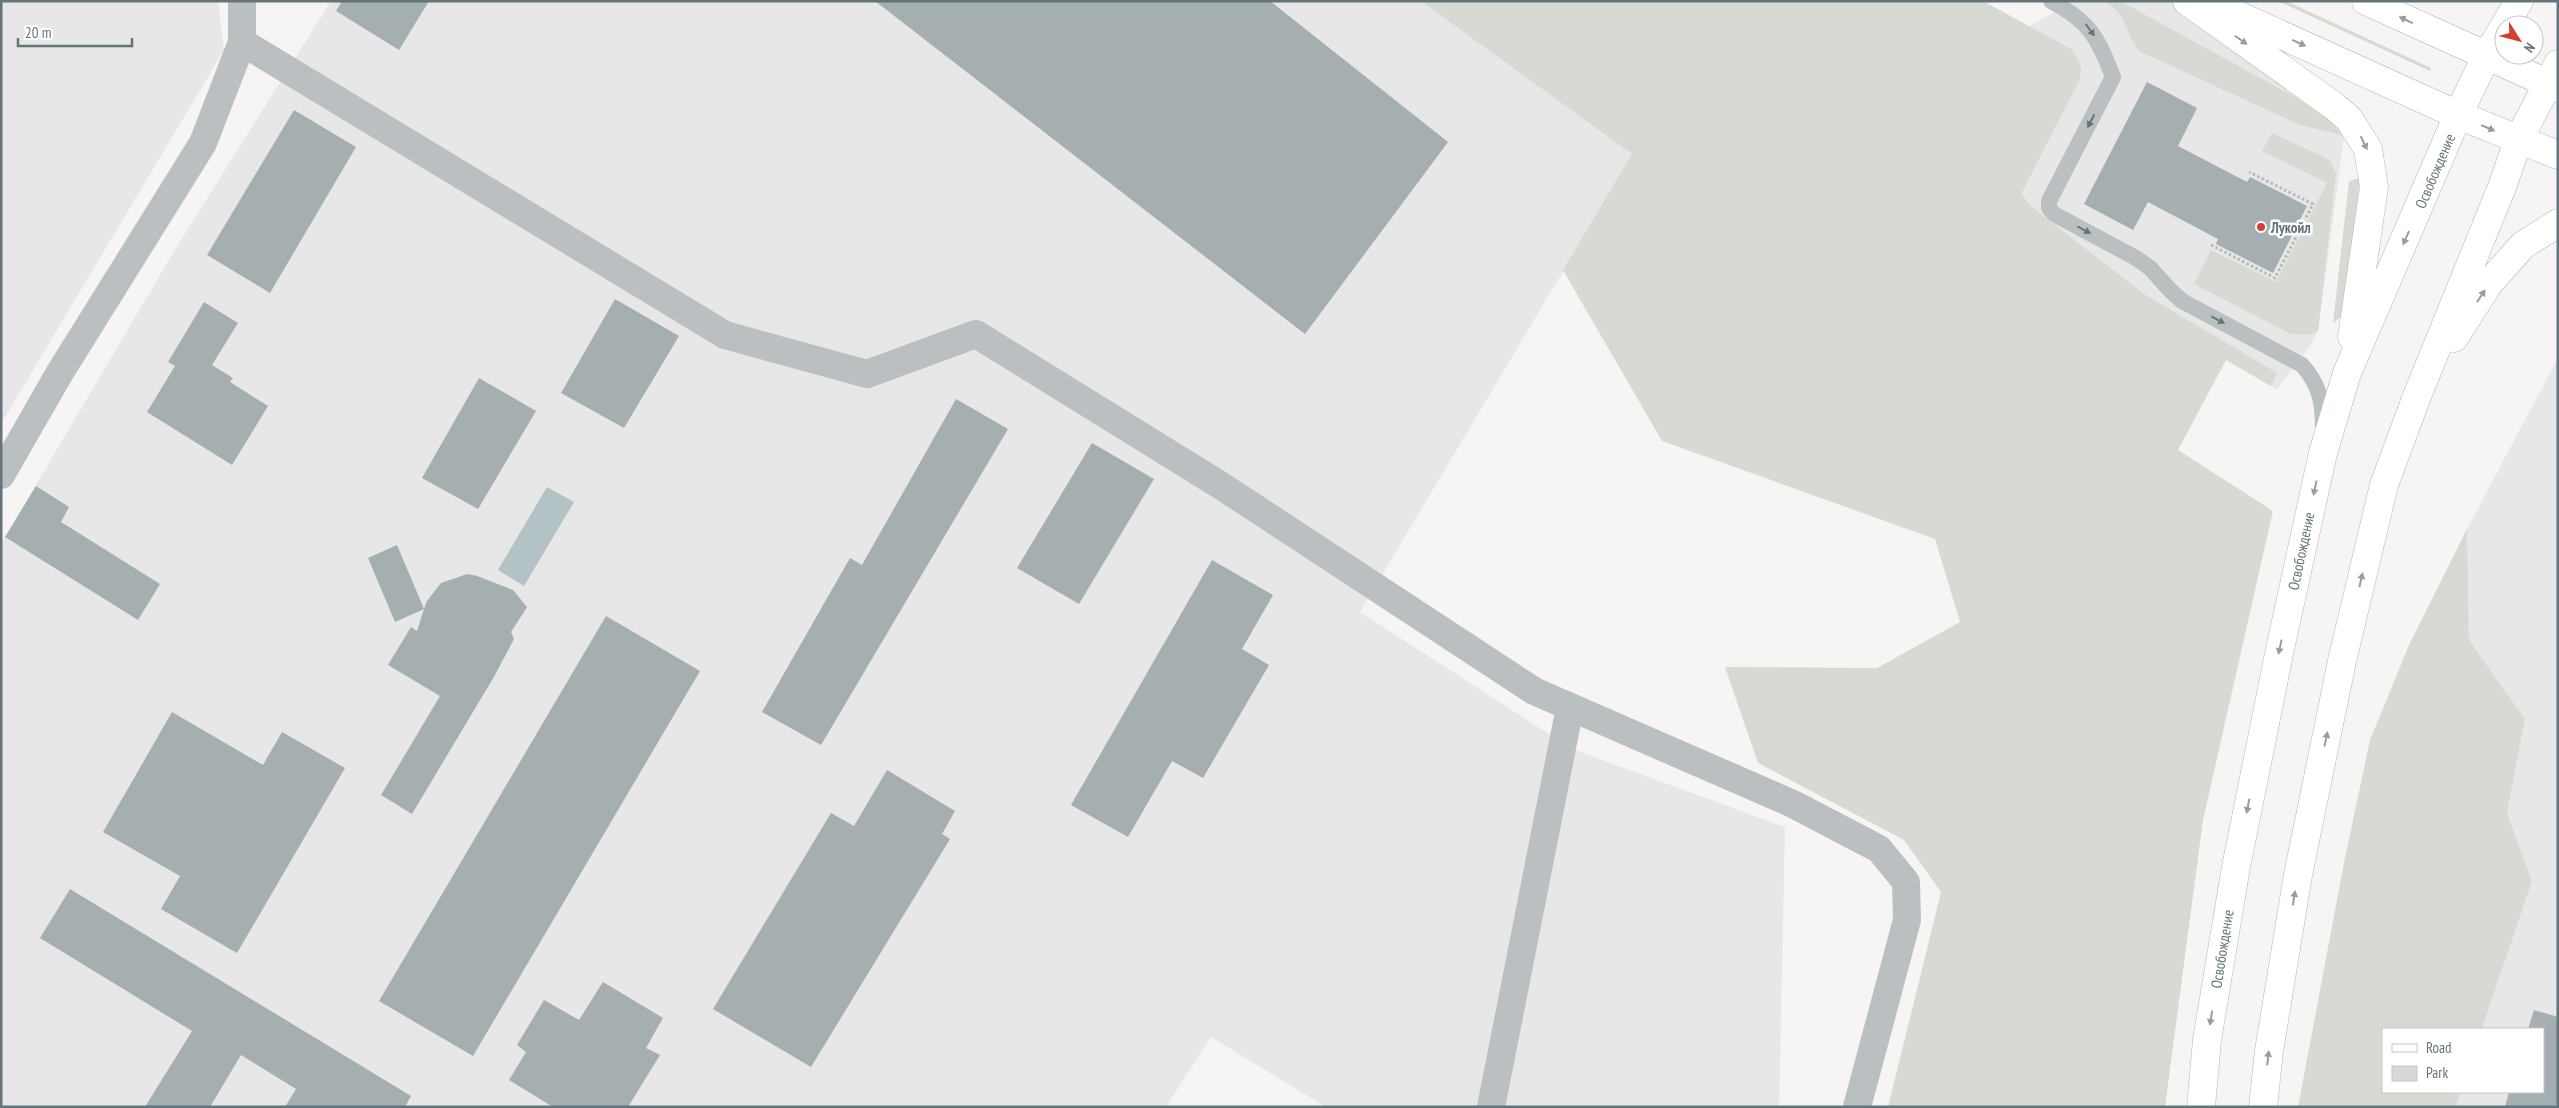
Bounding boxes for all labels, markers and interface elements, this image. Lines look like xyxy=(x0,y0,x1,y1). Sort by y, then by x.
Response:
scale bar xyxy=(18,15,131,47)
north arrow xyxy=(2494,15,2544,65)
one-way arrow xyxy=(2399,16,2413,24)
text: 20 m xyxy=(25,23,51,42)
one-way arrow xyxy=(2084,23,2095,36)
one-way arrow xyxy=(2234,35,2248,45)
one-way arrow xyxy=(2292,39,2306,47)
text: N xyxy=(2520,39,2539,56)
one-way arrow xyxy=(2087,113,2095,128)
one-way arrow xyxy=(2481,125,2495,133)
street label: Освобождение xyxy=(2411,131,2459,211)
one-way arrow xyxy=(2361,136,2369,150)
place label: Лукойл xyxy=(2270,218,2311,237)
marker: Лукойл xyxy=(2255,221,2267,233)
one-way arrow xyxy=(2077,226,2092,234)
one-way arrow xyxy=(2402,231,2410,246)
one-way arrow xyxy=(2476,289,2486,302)
one-way arrow xyxy=(2211,316,2225,324)
one-way arrow xyxy=(2311,480,2319,495)
street label: Освобождение xyxy=(2283,510,2319,592)
one-way arrow xyxy=(2357,572,2365,587)
one-way arrow xyxy=(2276,639,2284,654)
one-way arrow xyxy=(2322,731,2330,746)
one-way arrow xyxy=(2244,798,2252,814)
one-way arrow xyxy=(2291,890,2299,906)
street label: Освобождение xyxy=(2206,908,2238,990)
one-way arrow xyxy=(2207,1010,2215,1026)
legend xyxy=(2382,1028,2544,1093)
text: Road xyxy=(2426,1038,2452,1057)
one-way arrow xyxy=(2264,1050,2272,1066)
text: Park xyxy=(2426,1063,2448,1082)

